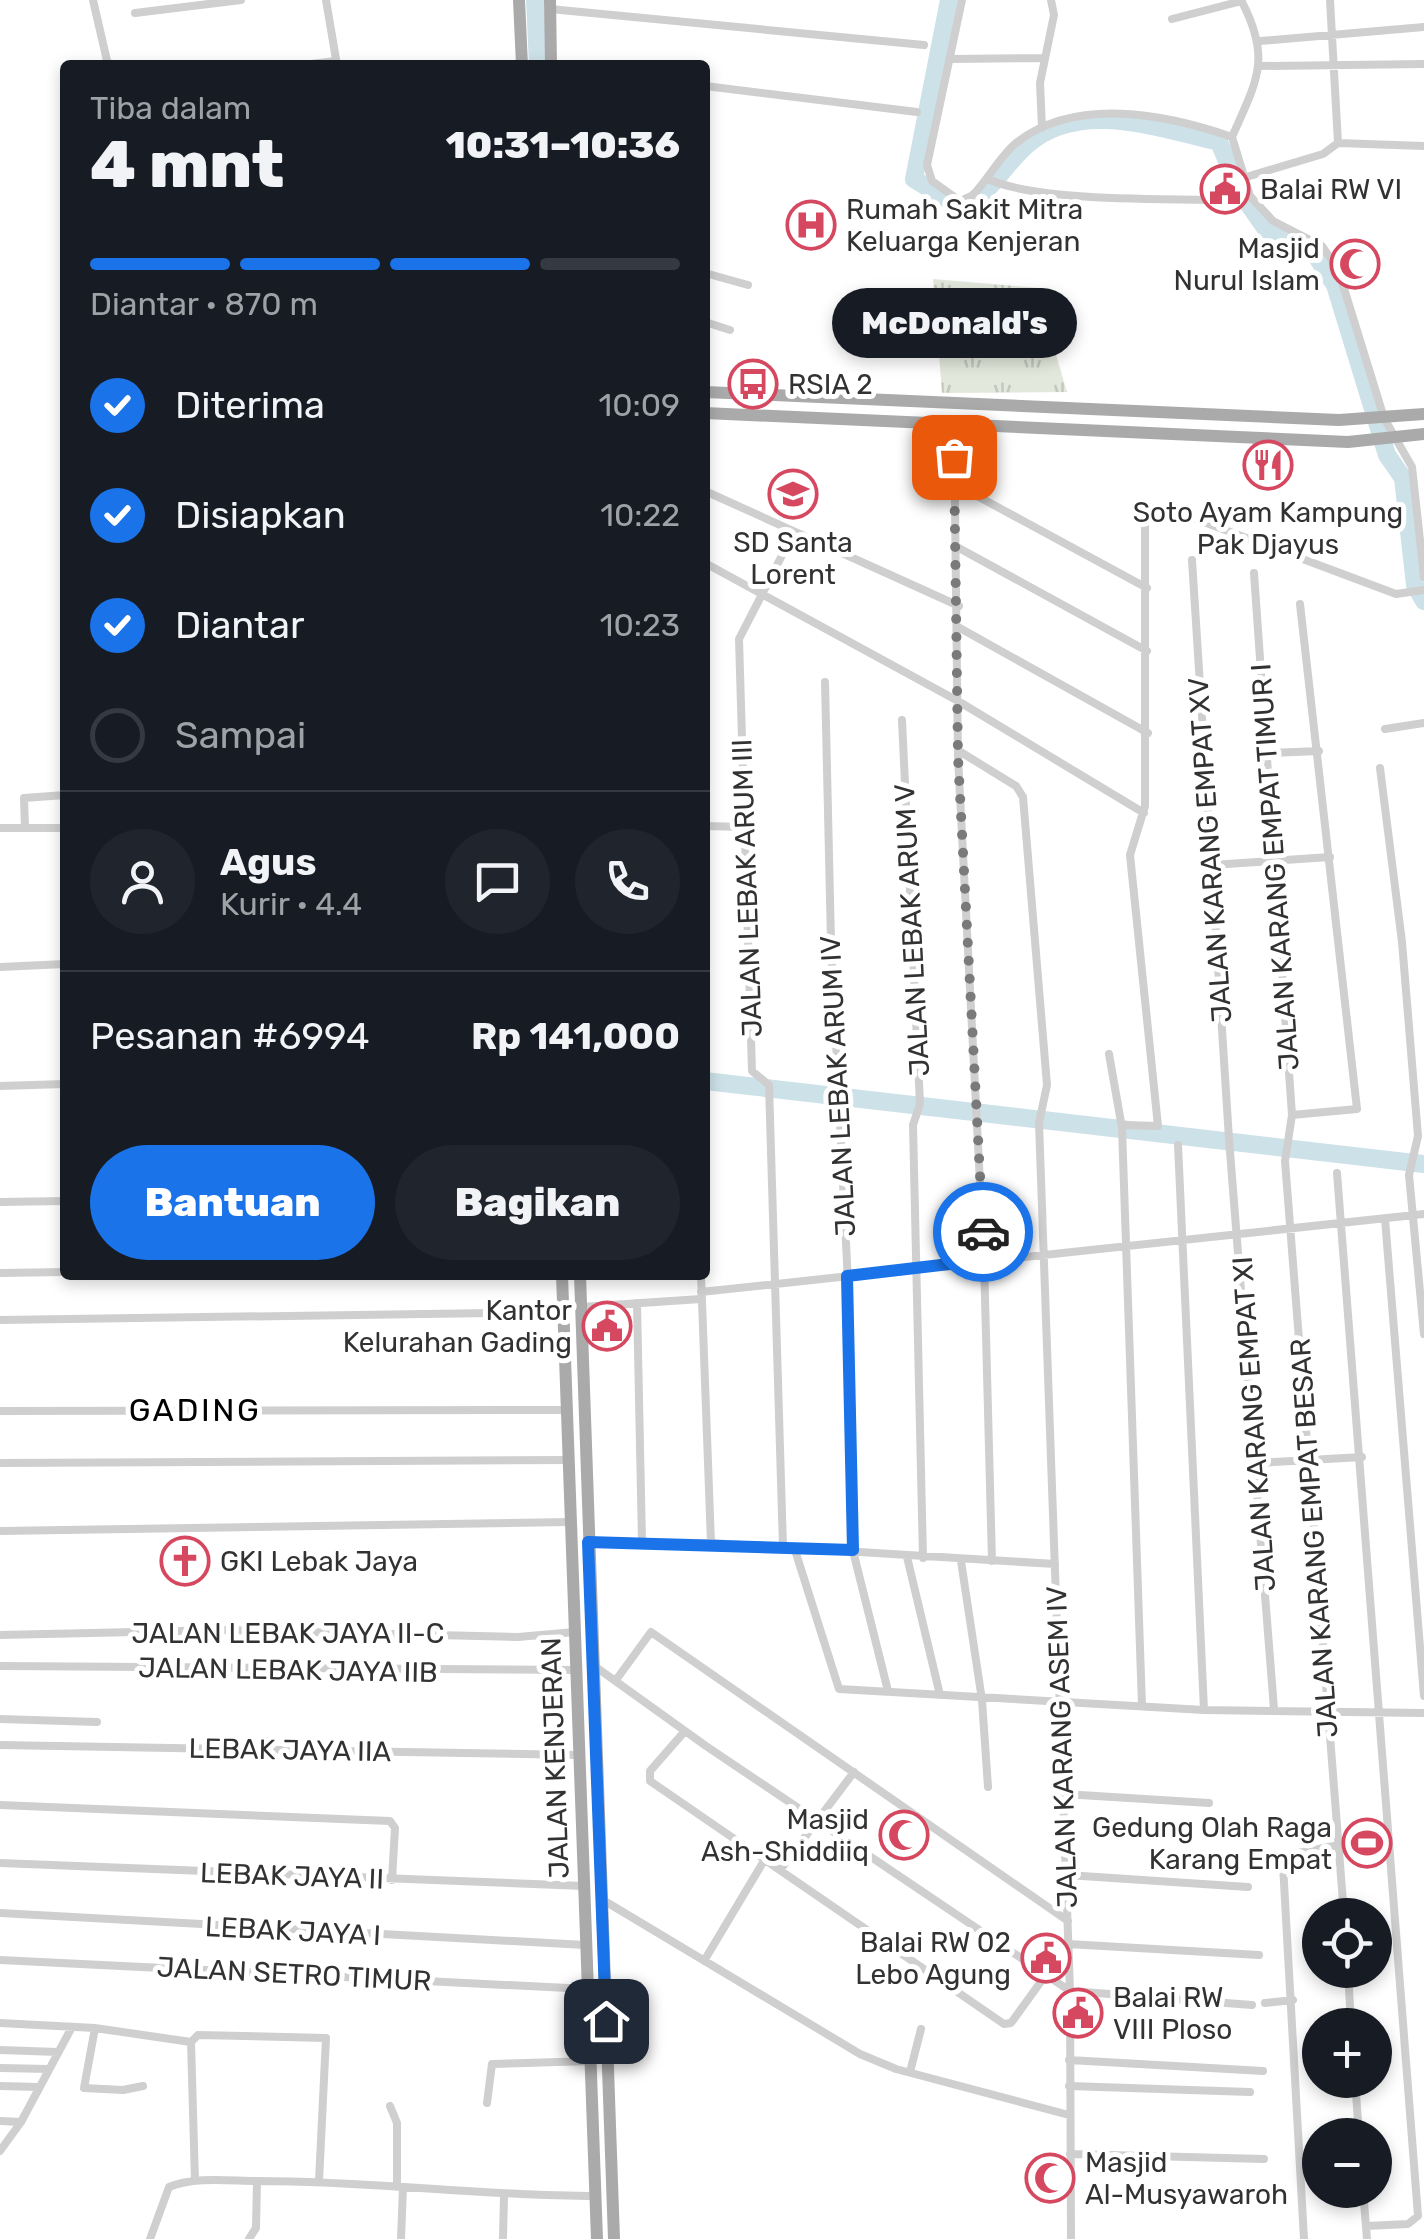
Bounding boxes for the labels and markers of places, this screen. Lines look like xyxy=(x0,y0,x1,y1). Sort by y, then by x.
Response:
public building icon: Balai RW VI xyxy=(1199,163,1251,215)
place label: Balai RW VI xyxy=(1260,173,1402,206)
place label: Rumah Sakit Mitra Keluarga Kenjeran xyxy=(846,193,1083,258)
hospital icon: Rumah Sakit Mitra Keluarga Kenjeran xyxy=(785,199,837,251)
place label: Masjid Nurul Islam xyxy=(1173,232,1320,297)
mosque icon: Masjid Nurul Islam xyxy=(1329,238,1381,290)
callout: McDonald's xyxy=(832,287,1076,357)
bus stop icon: RSIA 2 xyxy=(727,358,779,410)
place label: RSIA 2 xyxy=(788,368,873,401)
pin xyxy=(912,415,997,500)
restaurant icon: Soto Ayam Kampung Pak Djayus xyxy=(1242,439,1294,491)
school or university icon: SD Santa Lorent xyxy=(767,468,819,520)
place label: Soto Ayam Kampung Pak Djayus xyxy=(1133,496,1403,561)
place label: SD Santa Lorent xyxy=(733,526,853,591)
place label: Kantor Kelurahan Gading xyxy=(343,1294,572,1359)
public building icon: Kantor Kelurahan Gading xyxy=(581,1300,633,1352)
church icon: GKI Lebak Jaya xyxy=(159,1535,211,1587)
place label: GKI Lebak Jaya xyxy=(220,1545,418,1578)
place label: Masjid Ash-Shiddiiq xyxy=(701,1803,869,1868)
mosque icon: Masjid Ash-Shiddiiq xyxy=(878,1809,930,1861)
place label: Gedung Olah Raga Karang Empat xyxy=(1092,1811,1332,1876)
sports icon: Gedung Olah Raga Karang Empat xyxy=(1341,1817,1393,1869)
place label: Balai RW 02 Lebo Agung xyxy=(855,1926,1011,1991)
public building icon: Balai RW 02 Lebo Agung xyxy=(1020,1932,1072,1984)
pin xyxy=(564,1979,649,2064)
place label: Balai RW VIII Ploso xyxy=(1113,1981,1232,2046)
public building icon: Balai RW VIII Ploso xyxy=(1052,1987,1104,2039)
place label: Masjid Al-Musyawaroh xyxy=(1085,2146,1288,2211)
mosque icon: Masjid Al-Musyawaroh xyxy=(1024,2152,1076,2204)

